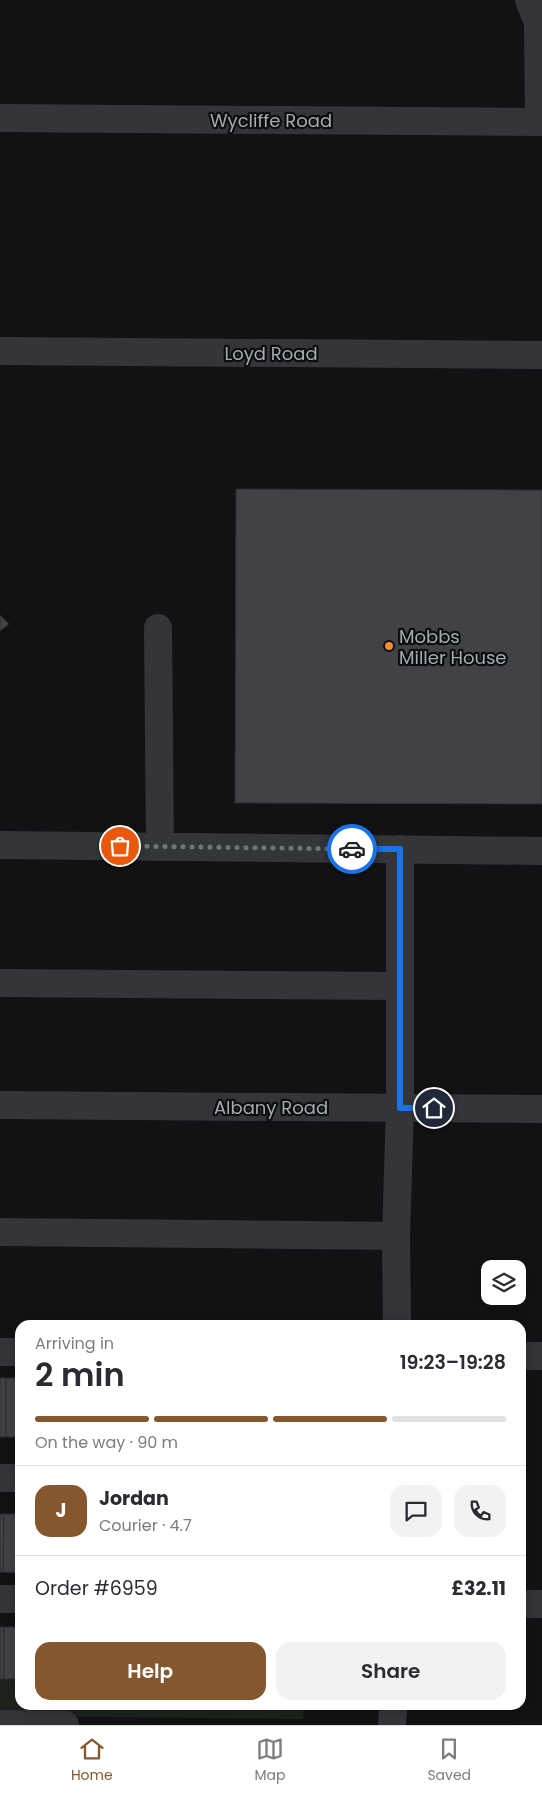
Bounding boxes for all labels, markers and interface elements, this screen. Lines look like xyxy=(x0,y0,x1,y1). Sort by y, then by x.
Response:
street label: Wycliffe Road xyxy=(210,108,332,133)
street label: Loyd Road xyxy=(224,341,318,366)
place label: Mobbs Miller House xyxy=(399,624,507,670)
marker: Mobbs Miller House xyxy=(383,640,395,652)
courier xyxy=(327,824,377,874)
pin xyxy=(99,825,141,867)
icon: bag xyxy=(106,832,134,860)
icon: car xyxy=(338,835,366,863)
pin xyxy=(413,1087,455,1129)
icon: home xyxy=(420,1094,448,1122)
street label: Albany Road xyxy=(214,1095,328,1120)
map controls xyxy=(481,1260,526,1305)
button: layers xyxy=(481,1260,526,1305)
text: Arriving in xyxy=(35,1332,114,1355)
text: 19:23–19:28 xyxy=(400,1349,506,1376)
text: 2 min xyxy=(35,1352,125,1397)
text: On the way · 90 m xyxy=(35,1431,178,1454)
text: Jordan xyxy=(99,1485,169,1512)
button: chat xyxy=(390,1485,442,1537)
button: phone xyxy=(454,1485,506,1537)
text: J xyxy=(56,1497,66,1524)
text: Courier · 4.7 xyxy=(99,1514,192,1537)
text: Order #6959 xyxy=(35,1575,158,1602)
text: £32.11 xyxy=(451,1575,506,1602)
button: Help xyxy=(35,1642,266,1700)
button: Share xyxy=(276,1642,506,1700)
tab: Home xyxy=(71,1735,113,1786)
tab: Map xyxy=(255,1735,286,1786)
tab: Saved xyxy=(427,1735,471,1786)

